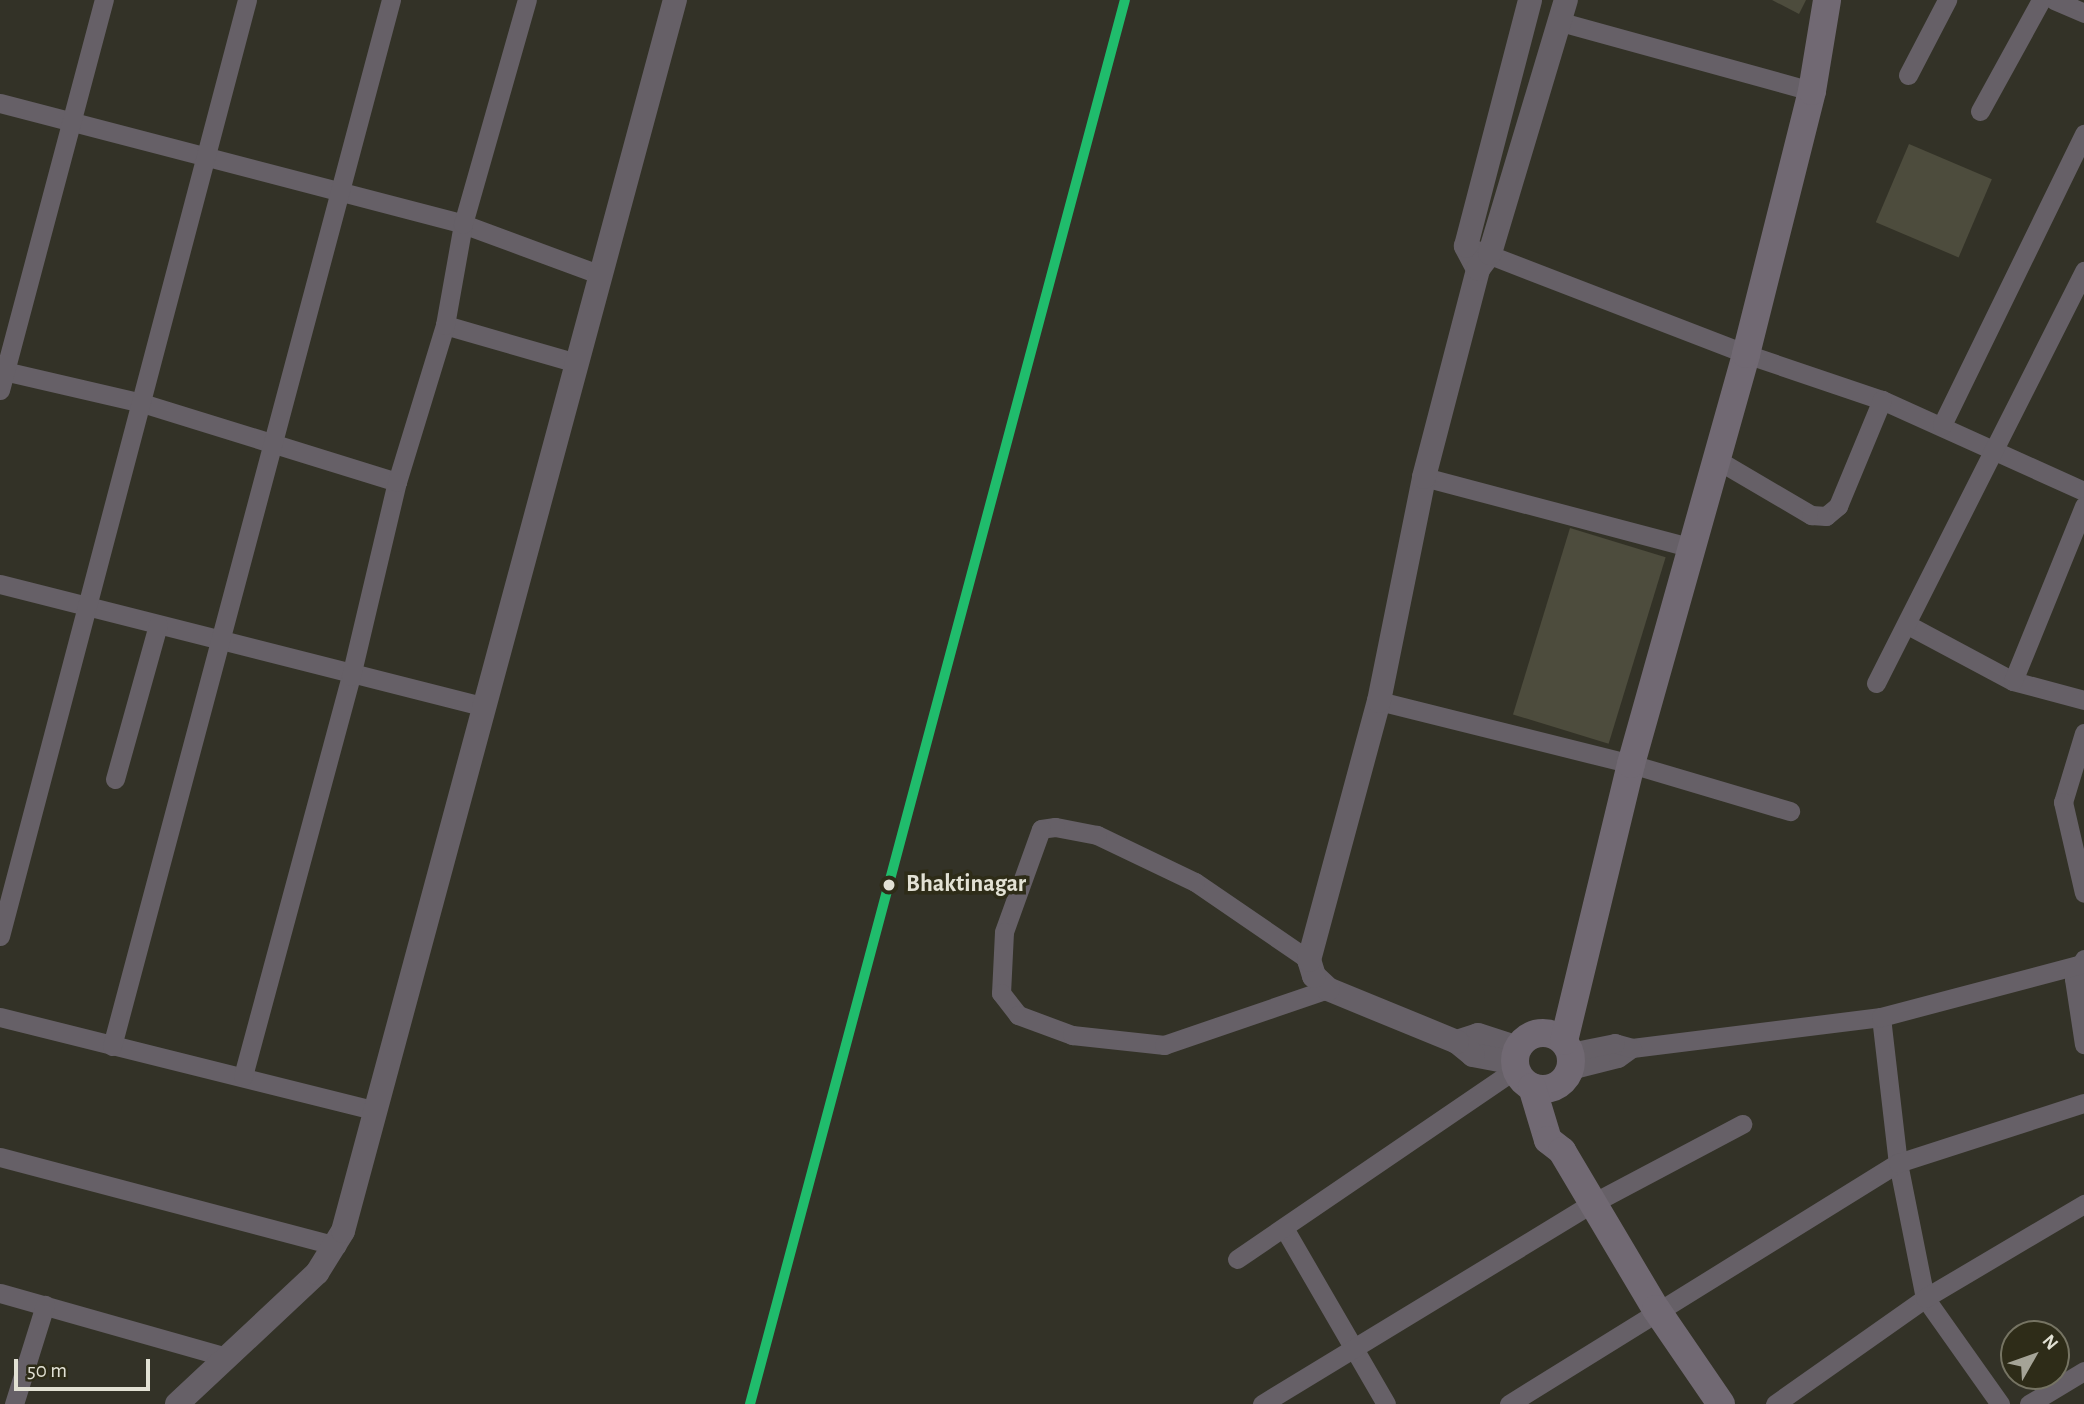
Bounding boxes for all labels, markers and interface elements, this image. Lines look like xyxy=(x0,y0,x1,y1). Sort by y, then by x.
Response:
place label: Bhaktinagar xyxy=(906,871,1026,899)
marker: Bhaktinagar xyxy=(878,874,900,896)
north arrow xyxy=(2000,1320,2070,1390)
text: N xyxy=(2038,1331,2061,1354)
scale bar xyxy=(18,1344,154,1388)
text: 50 m xyxy=(27,1360,67,1381)

